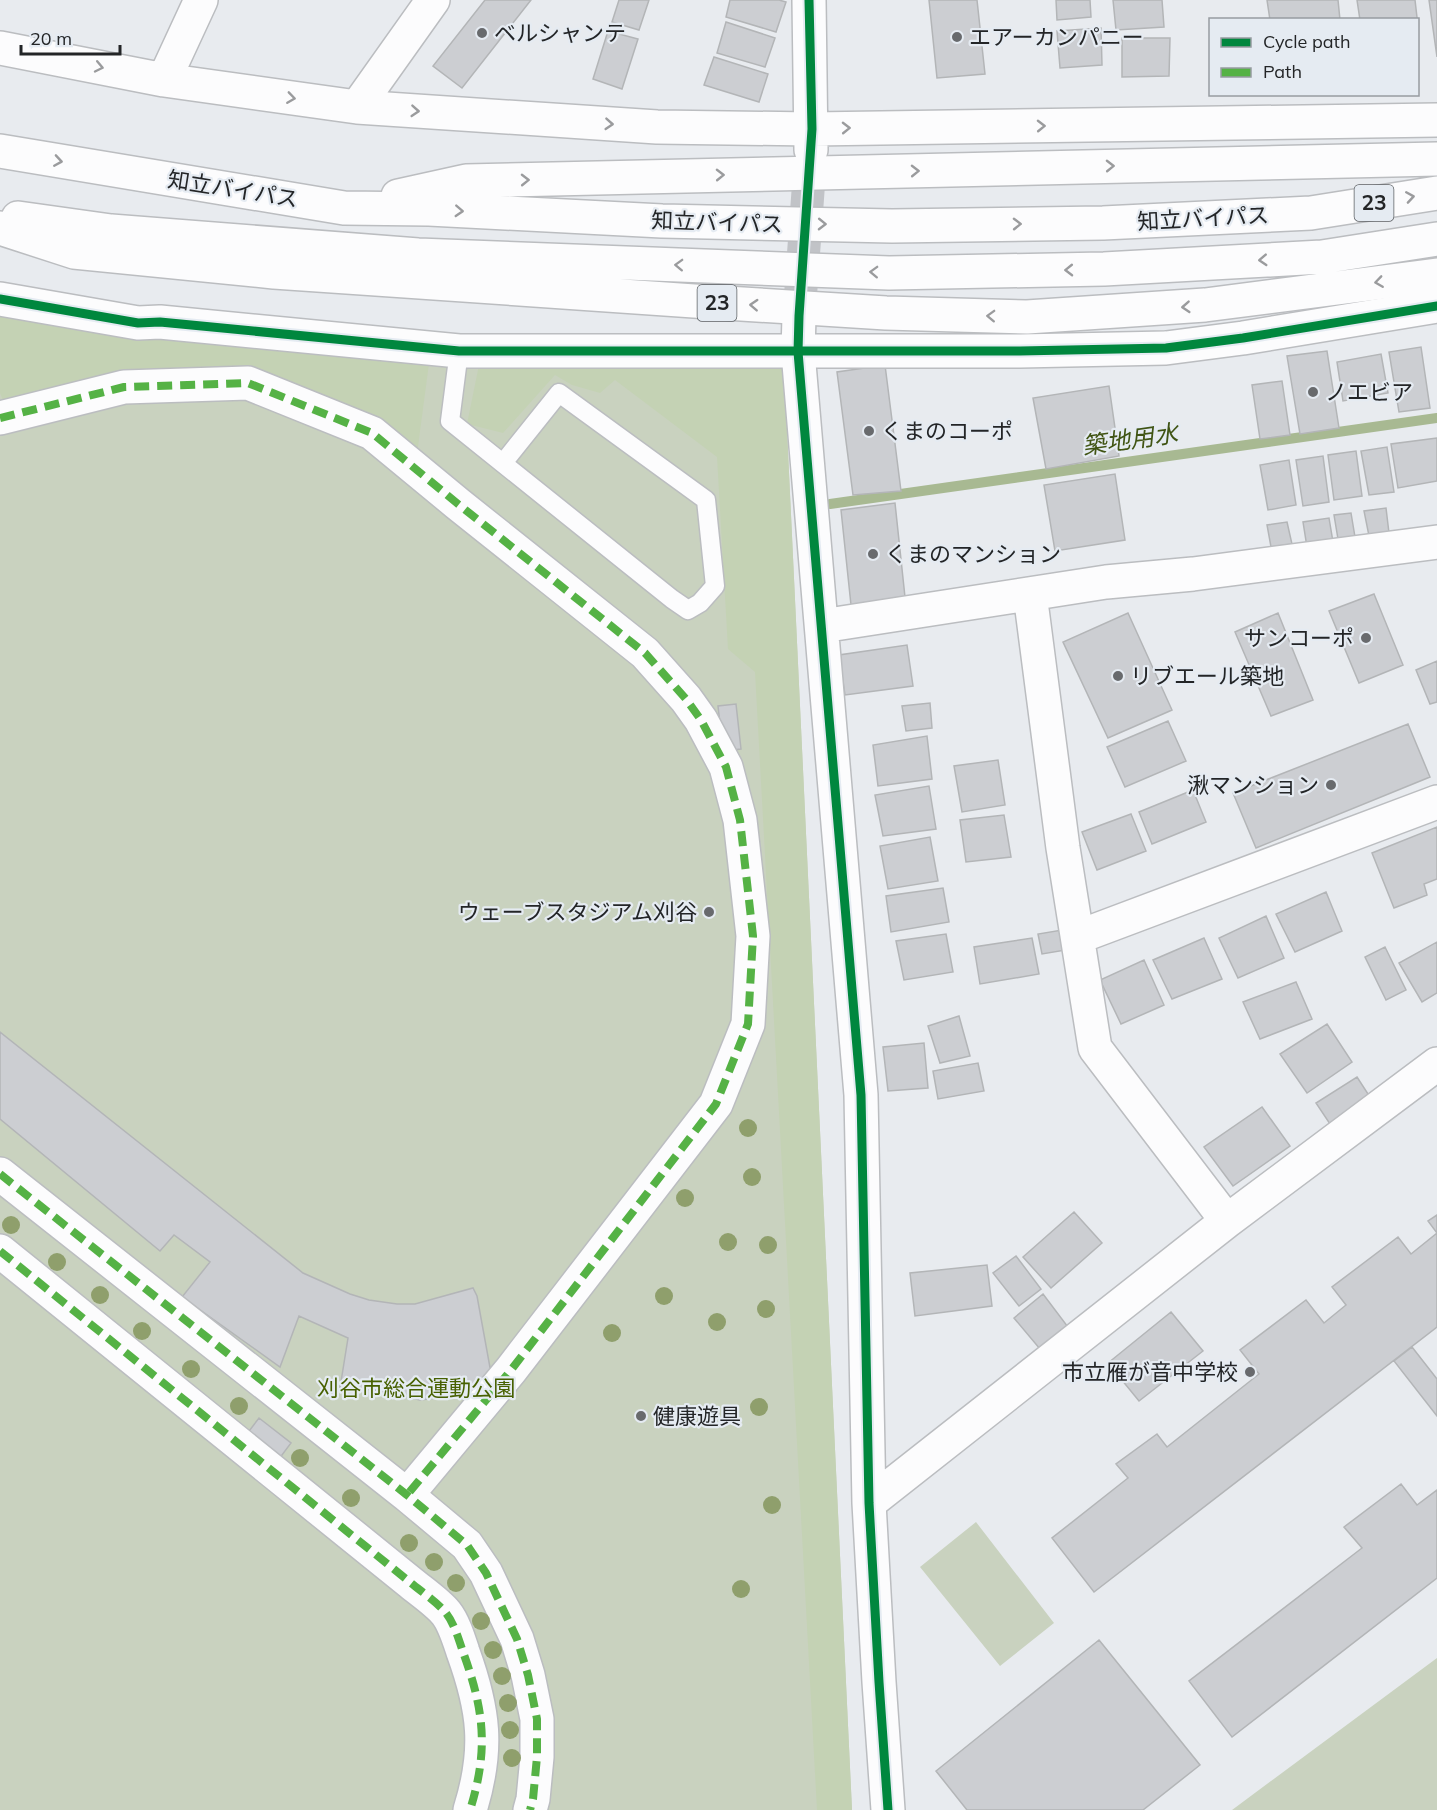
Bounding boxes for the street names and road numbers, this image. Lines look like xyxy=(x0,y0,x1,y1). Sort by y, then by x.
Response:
street label: 知立バイパス xyxy=(166,165,300,213)
road number: 23 xyxy=(1354,185,1394,221)
street label: 知立バイパス xyxy=(1137,201,1269,235)
street label: 知立バイパス xyxy=(651,206,783,238)
road number: 23 xyxy=(698,285,736,321)

